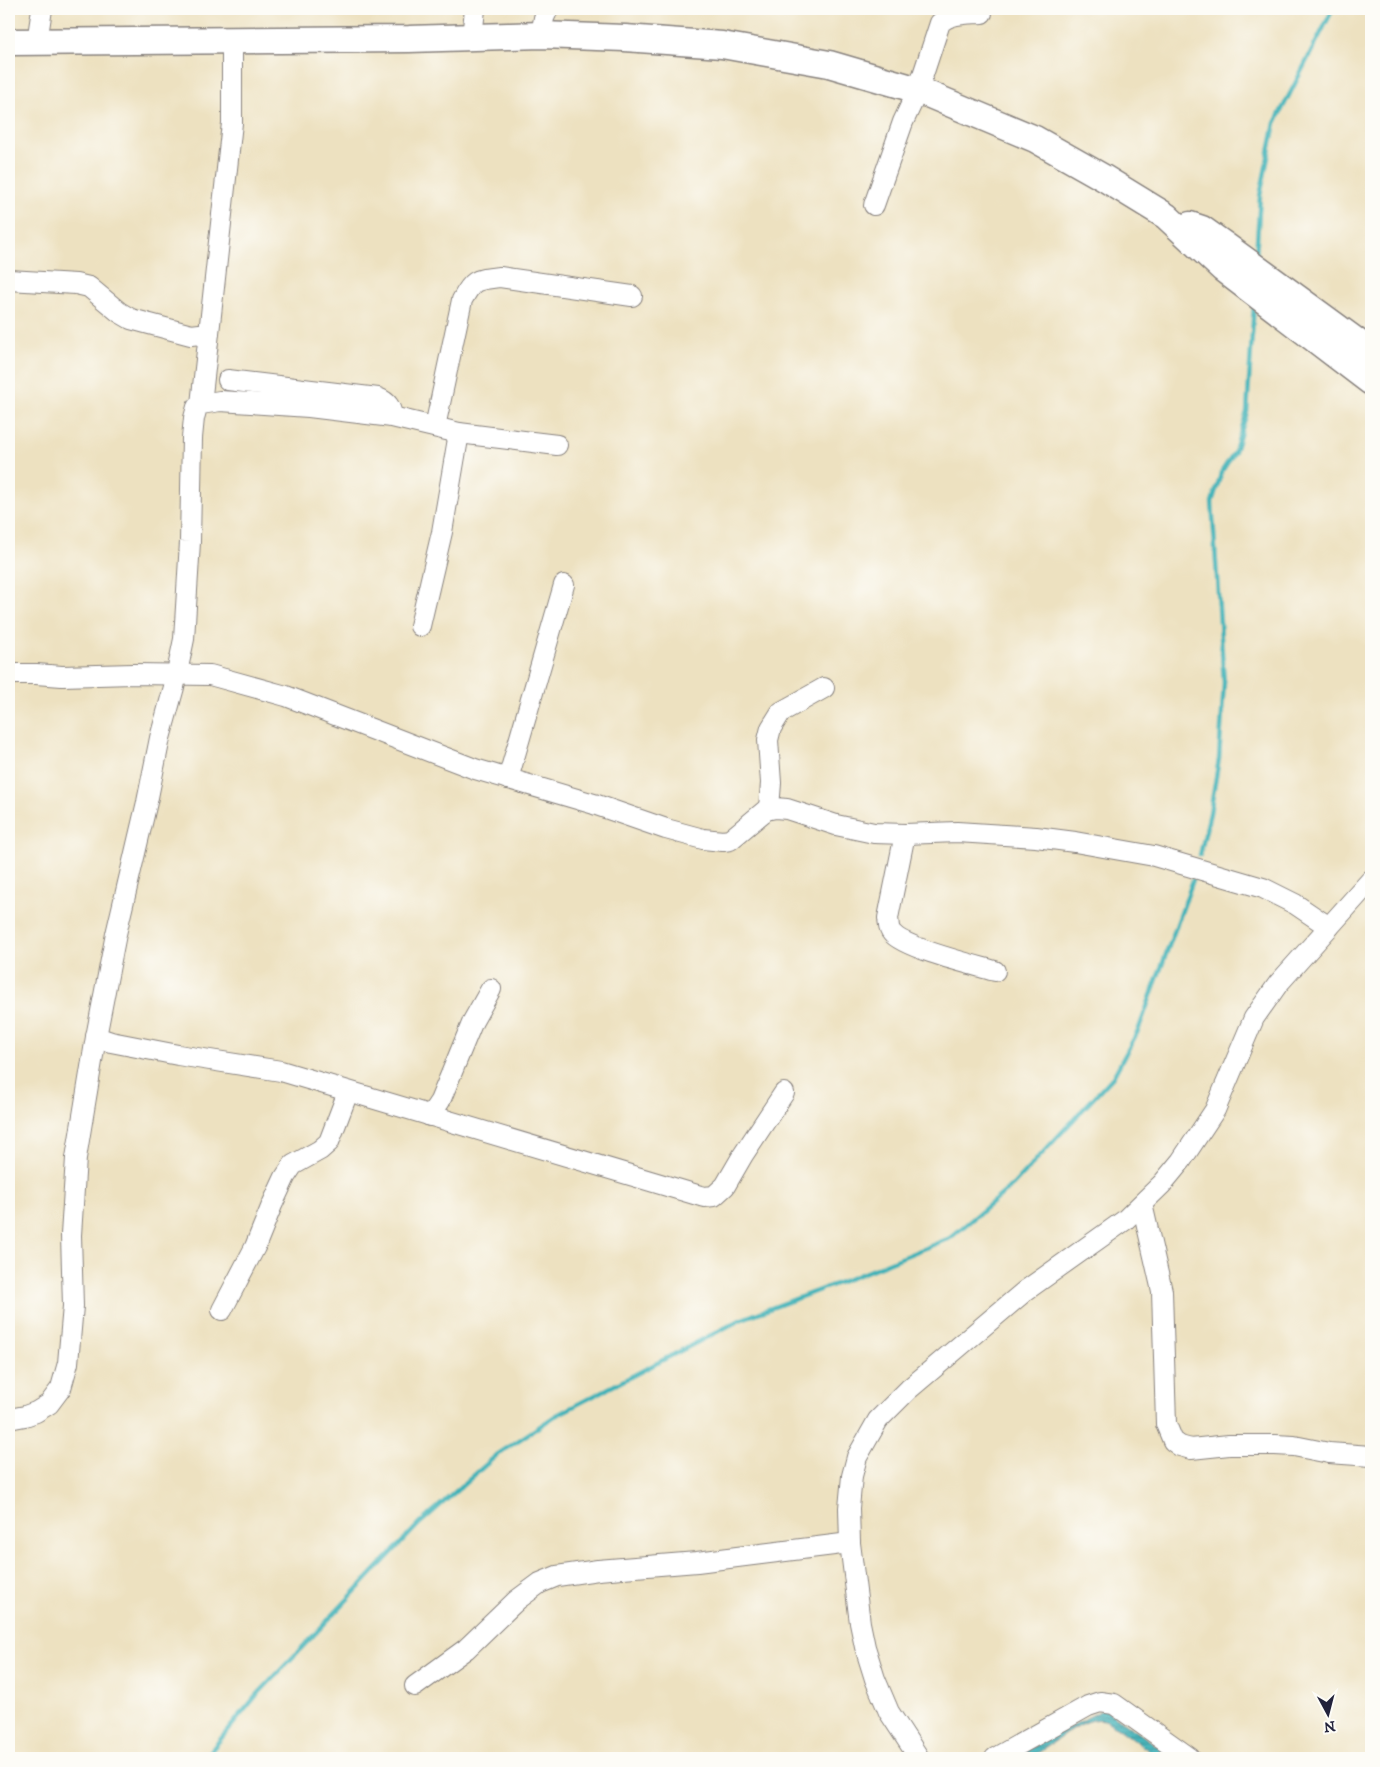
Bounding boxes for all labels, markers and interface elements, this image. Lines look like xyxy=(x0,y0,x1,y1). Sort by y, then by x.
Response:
north arrow xyxy=(1302,1690,1352,1740)
text: N xyxy=(1322,1716,1336,1736)

